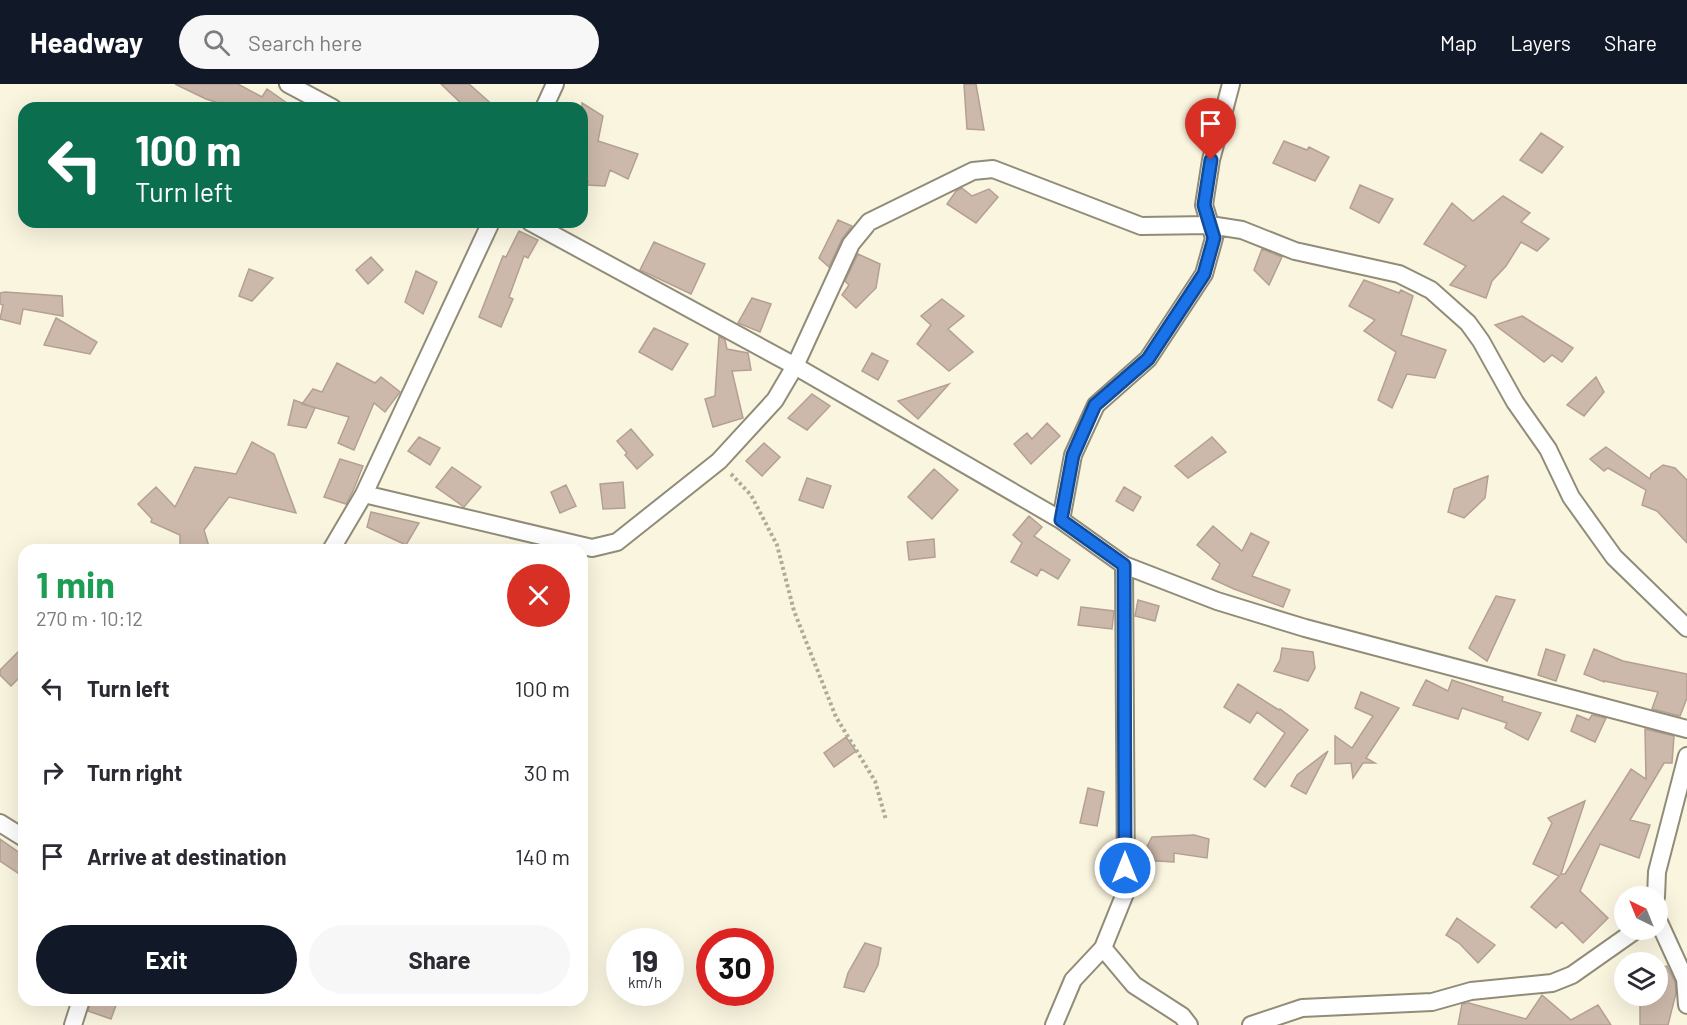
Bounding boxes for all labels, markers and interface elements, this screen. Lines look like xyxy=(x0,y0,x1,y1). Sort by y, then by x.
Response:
search box xyxy=(179,15,599,69)
text: Headway xyxy=(30,25,143,59)
icon: search xyxy=(200,26,233,59)
text: Search here xyxy=(248,29,362,55)
text: Map xyxy=(1440,30,1477,55)
text: Layers xyxy=(1510,30,1571,55)
text: Share xyxy=(1604,30,1657,55)
pin xyxy=(1185,98,1236,160)
icon: arrive xyxy=(1194,107,1227,140)
text: 100 m xyxy=(135,124,241,174)
icon: left xyxy=(36,126,114,204)
text: Turn left xyxy=(135,175,233,207)
text: 1 min xyxy=(36,562,115,605)
button: close xyxy=(507,564,570,627)
text: 270 m · 10:12 xyxy=(36,606,143,630)
icon: left xyxy=(36,672,69,705)
text: Turn left xyxy=(87,675,170,701)
text: 100 m xyxy=(515,675,570,701)
icon: right xyxy=(36,756,69,789)
text: Turn right xyxy=(87,759,182,785)
text: 30 m xyxy=(524,759,570,785)
position arrow xyxy=(1093,836,1157,900)
icon: arrive xyxy=(36,840,69,873)
text: Arrive at destination xyxy=(87,843,286,869)
text: 140 m xyxy=(515,843,570,869)
north arrow xyxy=(1614,886,1668,940)
map controls xyxy=(1614,886,1668,1006)
button: Exit xyxy=(36,925,297,994)
button: Share xyxy=(309,925,570,994)
speed limit sign: 30 xyxy=(696,928,774,1006)
text: 19 xyxy=(632,942,658,978)
button: layers xyxy=(1614,952,1668,1006)
text: km/h xyxy=(628,973,662,991)

